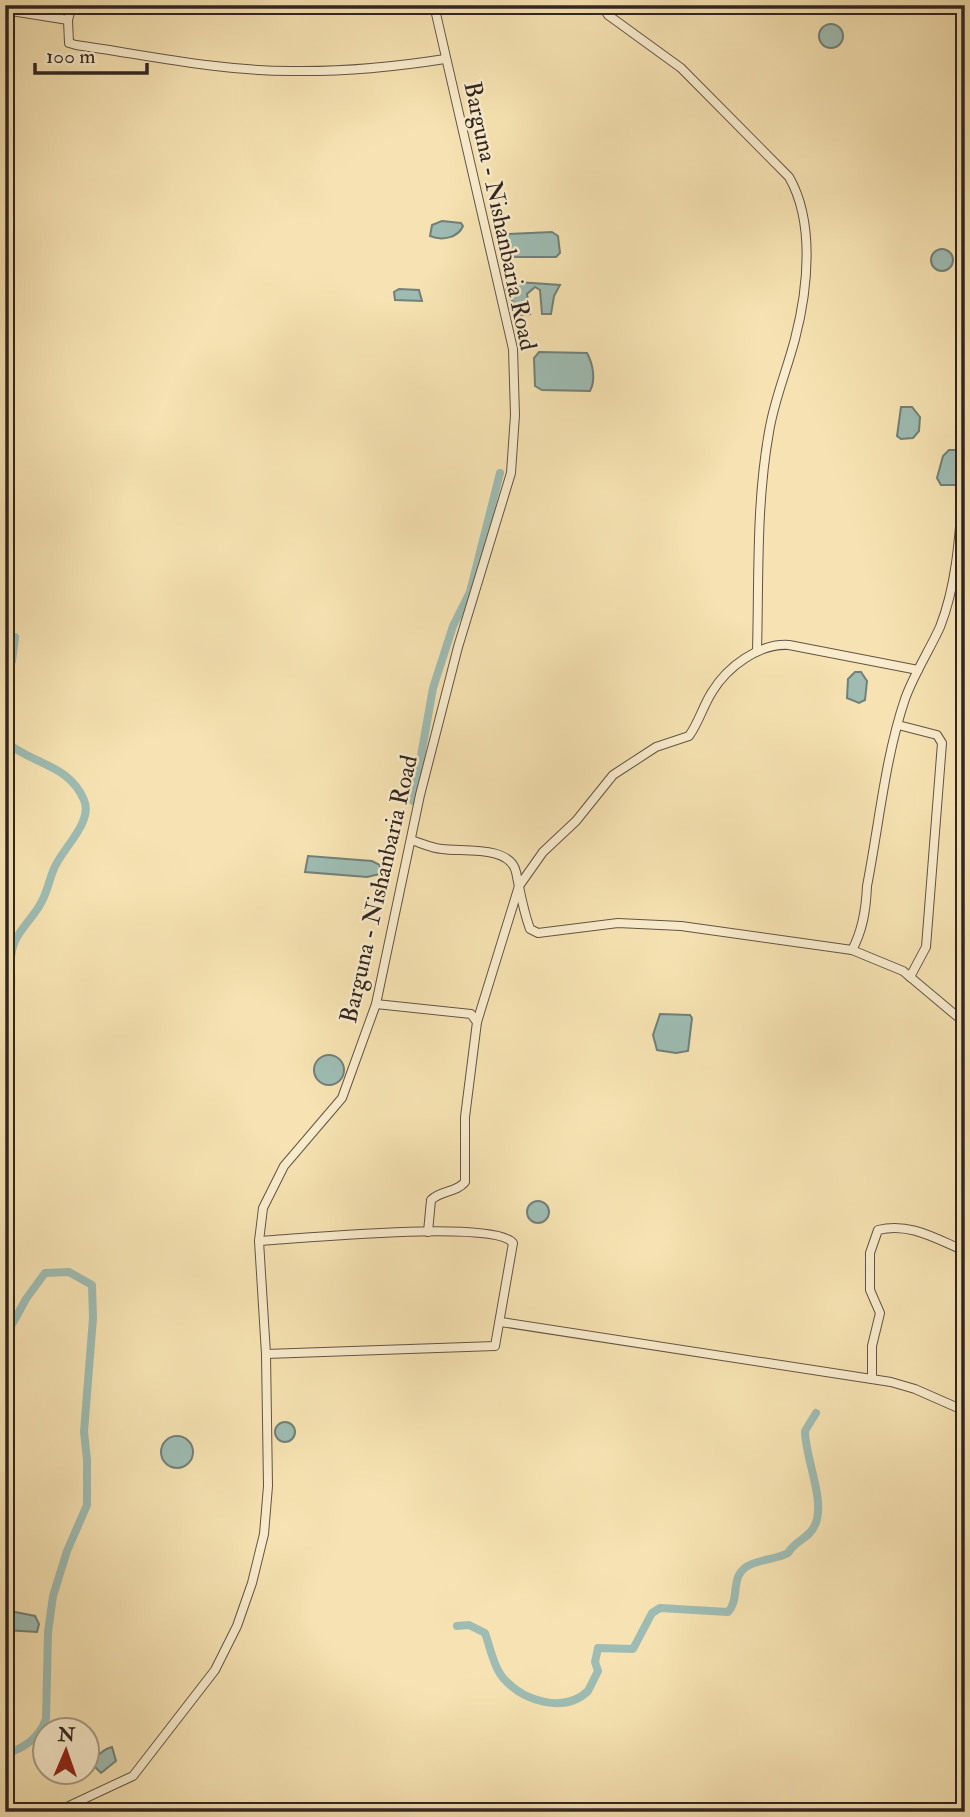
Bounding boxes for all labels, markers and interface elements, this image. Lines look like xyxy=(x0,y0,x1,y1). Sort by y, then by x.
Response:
scale bar xyxy=(35,32,147,76)
text: 100 m xyxy=(46,43,96,70)
street label: Barguna - Nishanbaria Road xyxy=(456,79,544,353)
street label: Barguna - Nishanbaria Road xyxy=(333,752,425,1026)
north arrow xyxy=(32,1716,102,1786)
text: N xyxy=(57,1723,76,1747)

